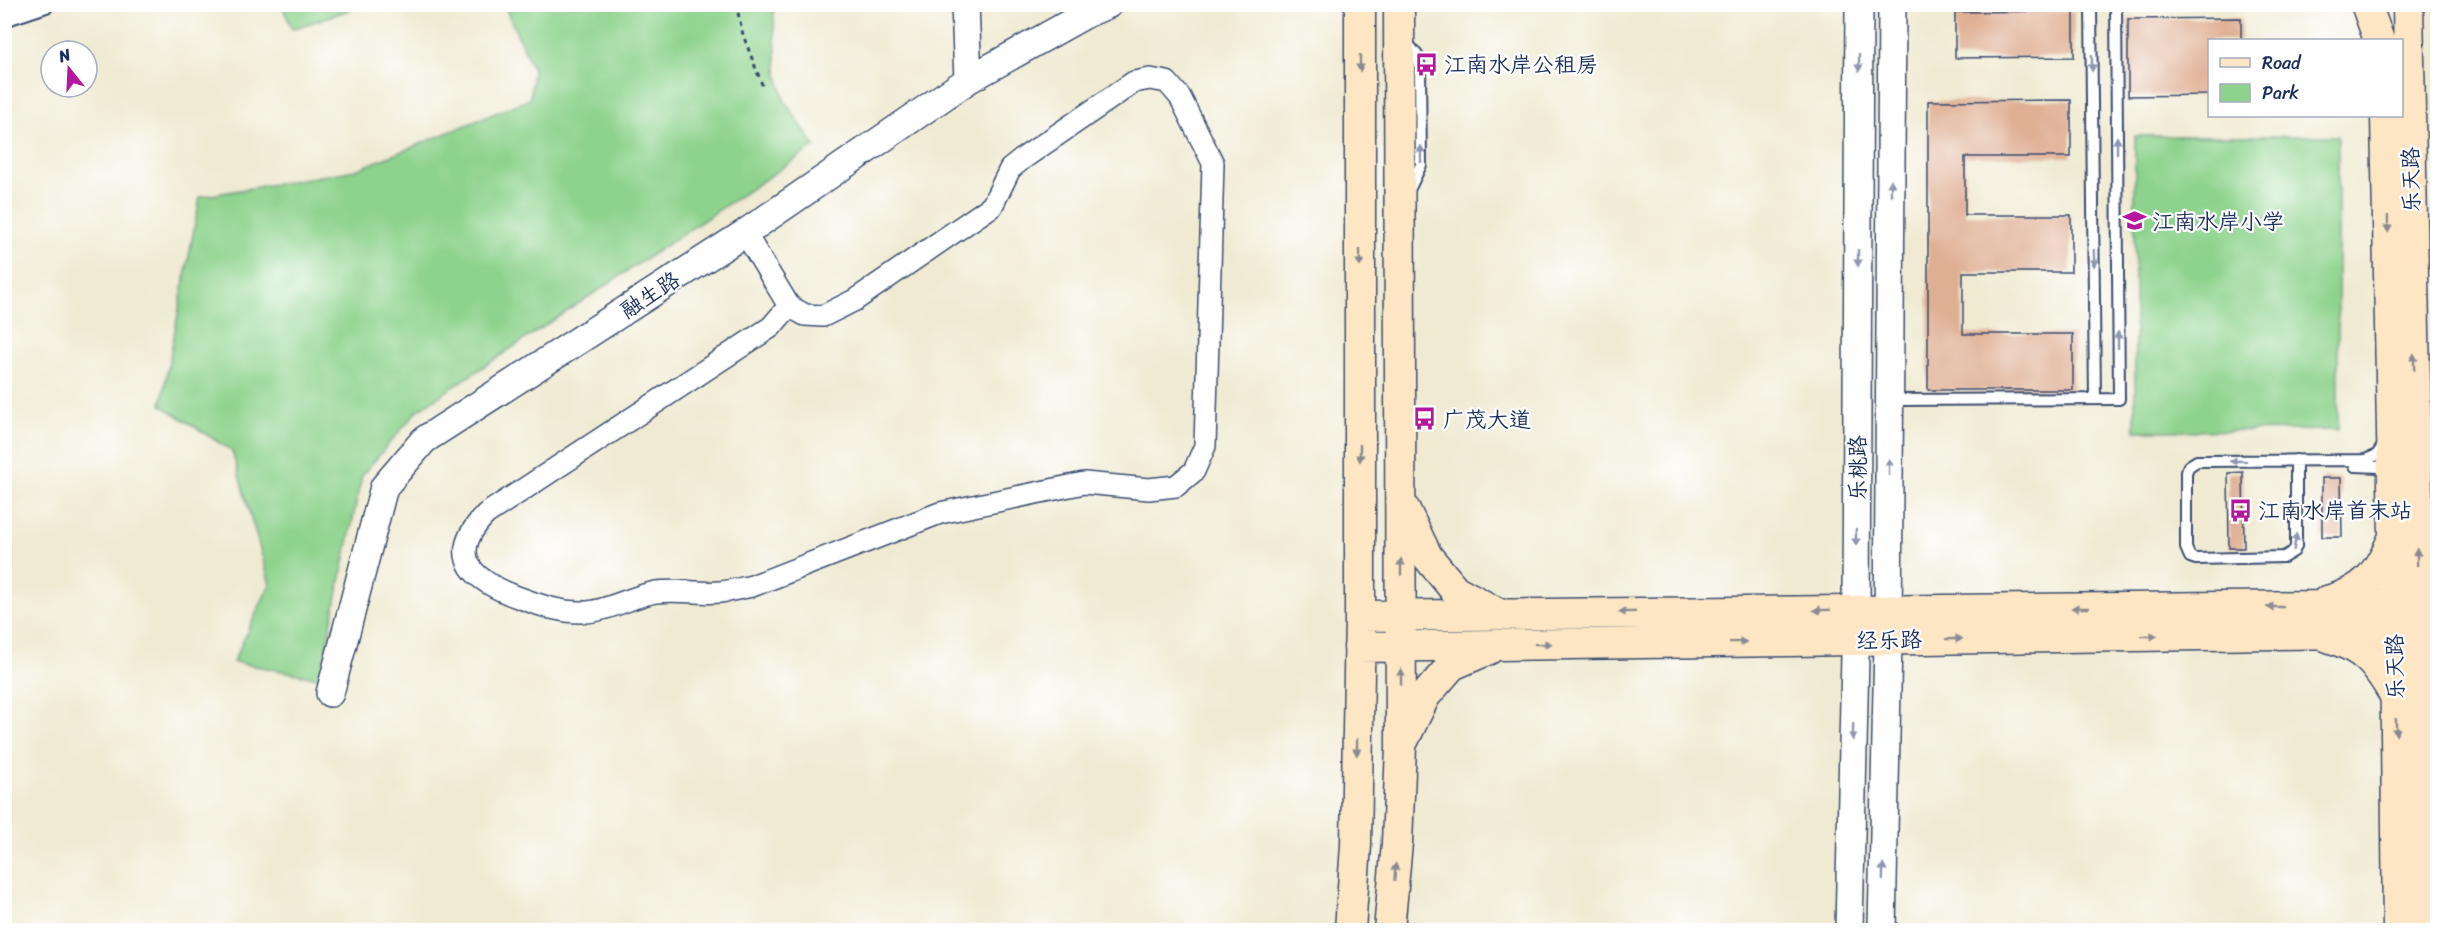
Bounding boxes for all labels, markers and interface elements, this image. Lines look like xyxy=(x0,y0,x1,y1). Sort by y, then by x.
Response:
north arrow xyxy=(39,39,99,99)
text: N xyxy=(54,39,75,71)
legend xyxy=(2208,39,2403,117)
place label: 江南水岸公租房 xyxy=(1444,45,1598,84)
text: Road xyxy=(2262,47,2302,79)
bus stop icon: 江南水岸公租房 xyxy=(1413,51,1439,77)
one-way arrow xyxy=(1355,53,1365,72)
one-way arrow xyxy=(1854,53,1864,72)
one-way arrow xyxy=(2087,53,2097,72)
text: Park xyxy=(2262,77,2299,109)
one-way arrow xyxy=(2112,136,2122,155)
one-way arrow xyxy=(1416,144,1426,163)
street label: 乐天路 xyxy=(2391,147,2431,213)
one-way arrow xyxy=(1886,179,1895,198)
place label: 江南水岸小学 xyxy=(2152,202,2284,241)
school or university icon: 江南水岸小学 xyxy=(2121,208,2147,234)
one-way arrow xyxy=(2383,214,2392,233)
one-way arrow xyxy=(1355,248,1365,267)
one-way arrow xyxy=(1853,248,1863,267)
one-way arrow xyxy=(2089,248,2099,267)
street label: 融生路 xyxy=(612,261,688,329)
one-way arrow xyxy=(2113,331,2123,350)
one-way arrow xyxy=(2409,353,2419,372)
place label: 广茂大道 xyxy=(1443,400,1531,439)
bus stop icon: 广茂大道 xyxy=(1412,406,1438,432)
street label: 乐桃路 xyxy=(1838,435,1877,501)
one-way arrow xyxy=(1355,443,1365,462)
one-way arrow xyxy=(2228,456,2247,466)
one-way arrow xyxy=(1884,458,1894,477)
place label: 江南水岸首末站 xyxy=(2258,491,2412,530)
bus stop icon: 江南水岸首末站 xyxy=(2227,497,2253,523)
one-way arrow xyxy=(1851,527,1861,546)
one-way arrow xyxy=(2290,532,2299,551)
one-way arrow xyxy=(2412,548,2422,567)
one-way arrow xyxy=(1396,557,1406,576)
one-way arrow xyxy=(2266,602,2285,612)
one-way arrow xyxy=(2071,603,2090,613)
one-way arrow xyxy=(1813,605,1832,615)
one-way arrow xyxy=(1618,607,1637,617)
street label: 经乐路 xyxy=(1856,620,1922,660)
one-way arrow xyxy=(2139,631,2158,641)
one-way arrow xyxy=(1944,634,1963,644)
street label: 乐天路 xyxy=(2375,634,2415,700)
one-way arrow xyxy=(1728,637,1747,647)
one-way arrow xyxy=(1534,639,1553,649)
one-way arrow xyxy=(1396,668,1406,687)
one-way arrow xyxy=(2391,718,2400,737)
one-way arrow xyxy=(1849,722,1858,741)
one-way arrow xyxy=(1353,738,1362,757)
one-way arrow xyxy=(1390,863,1399,882)
one-way arrow xyxy=(1878,863,1888,882)

